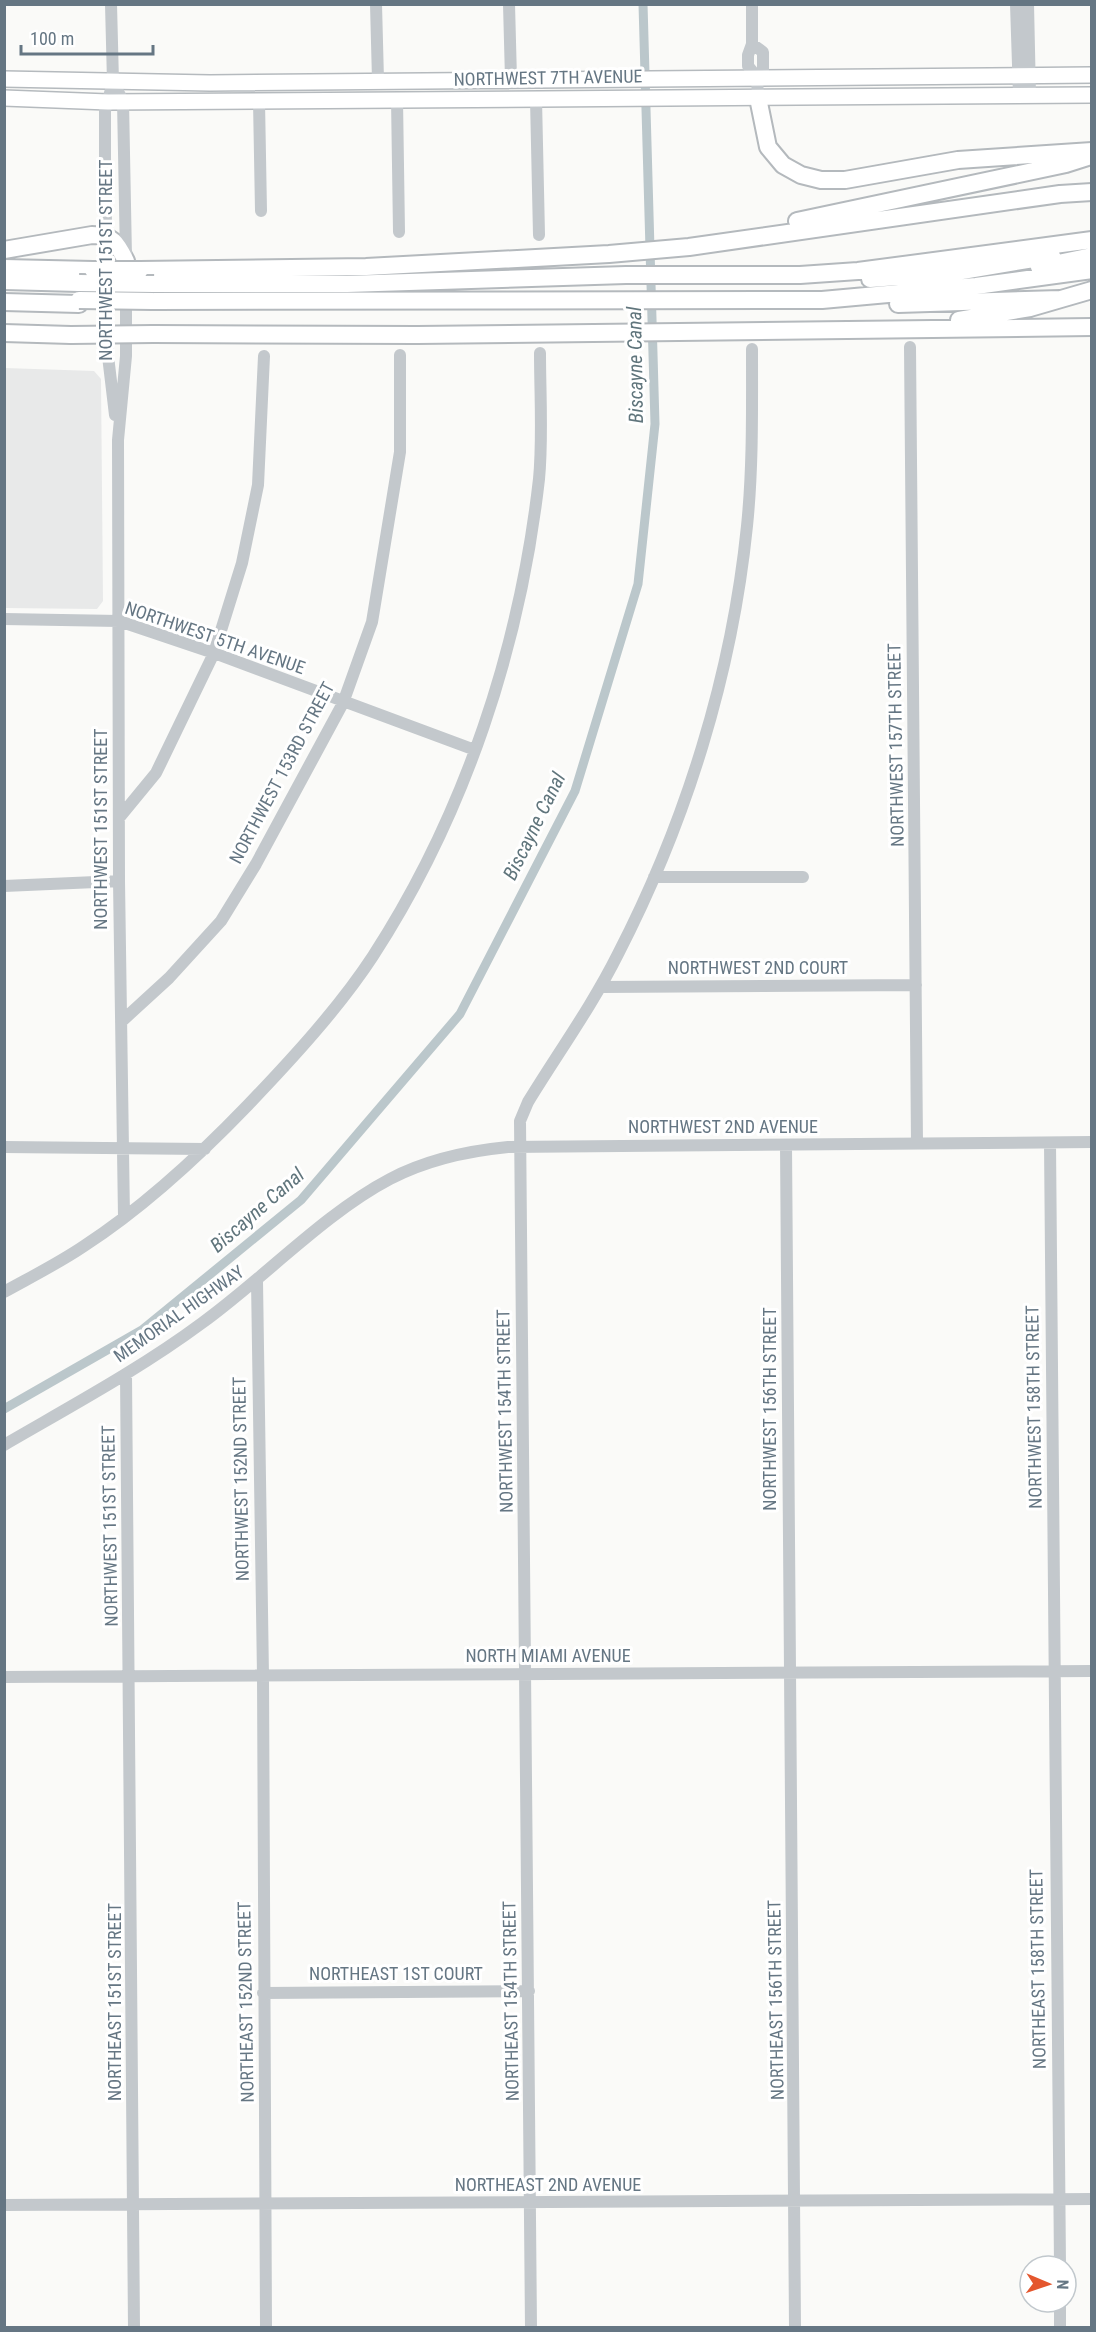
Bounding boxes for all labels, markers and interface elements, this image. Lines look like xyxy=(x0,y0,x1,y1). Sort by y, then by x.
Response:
scale bar xyxy=(21,18,153,56)
text: 100 m xyxy=(30,28,74,49)
street label: NORTHWEST 7TH AVENUE xyxy=(453,65,643,90)
street label: NORTHWEST 151ST STREET xyxy=(95,159,116,361)
water label: Biscayne Canal xyxy=(622,306,648,423)
street label: NORTHWEST 5TH AVENUE xyxy=(122,597,308,678)
street label: NORTHWEST 157TH STREET xyxy=(883,643,908,847)
street label: NORTHWEST 153RD STREET xyxy=(225,678,338,867)
street label: NORTHWEST 151ST STREET xyxy=(90,728,111,930)
water label: Biscayne Canal xyxy=(498,768,571,884)
street label: NORTHWEST 2ND COURT xyxy=(668,957,848,978)
street label: NORTHWEST 2ND AVENUE xyxy=(628,1116,818,1137)
water label: Biscayne Canal xyxy=(205,1162,309,1257)
street label: MEMORIAL HIGHWAY xyxy=(110,1260,248,1366)
street label: NORTHWEST 158TH STREET xyxy=(1021,1305,1046,1509)
street label: NORTHWEST 156TH STREET xyxy=(759,1307,780,1511)
street label: NORTHWEST 154TH STREET xyxy=(492,1309,517,1513)
street label: NORTHWEST 152ND STREET xyxy=(228,1377,253,1581)
street label: NORTHWEST 151ST STREET xyxy=(97,1425,122,1627)
street label: NORTH MIAMI AVENUE xyxy=(465,1645,631,1666)
street label: NORTHEAST 158TH STREET xyxy=(1025,1869,1050,2069)
street label: NORTHEAST 156TH STREET xyxy=(763,1900,788,2100)
street label: NORTHEAST 152ND STREET xyxy=(233,1901,258,2103)
street label: NORTHEAST 154TH STREET xyxy=(498,1901,523,2101)
street label: NORTHEAST 151ST STREET xyxy=(104,1903,125,2101)
street label: NORTHEAST 1ST COURT xyxy=(309,1963,483,1984)
street label: NORTHEAST 2ND AVENUE xyxy=(455,2174,641,2195)
north arrow xyxy=(1018,2254,1078,2314)
text: N xyxy=(1053,2279,1072,2290)

